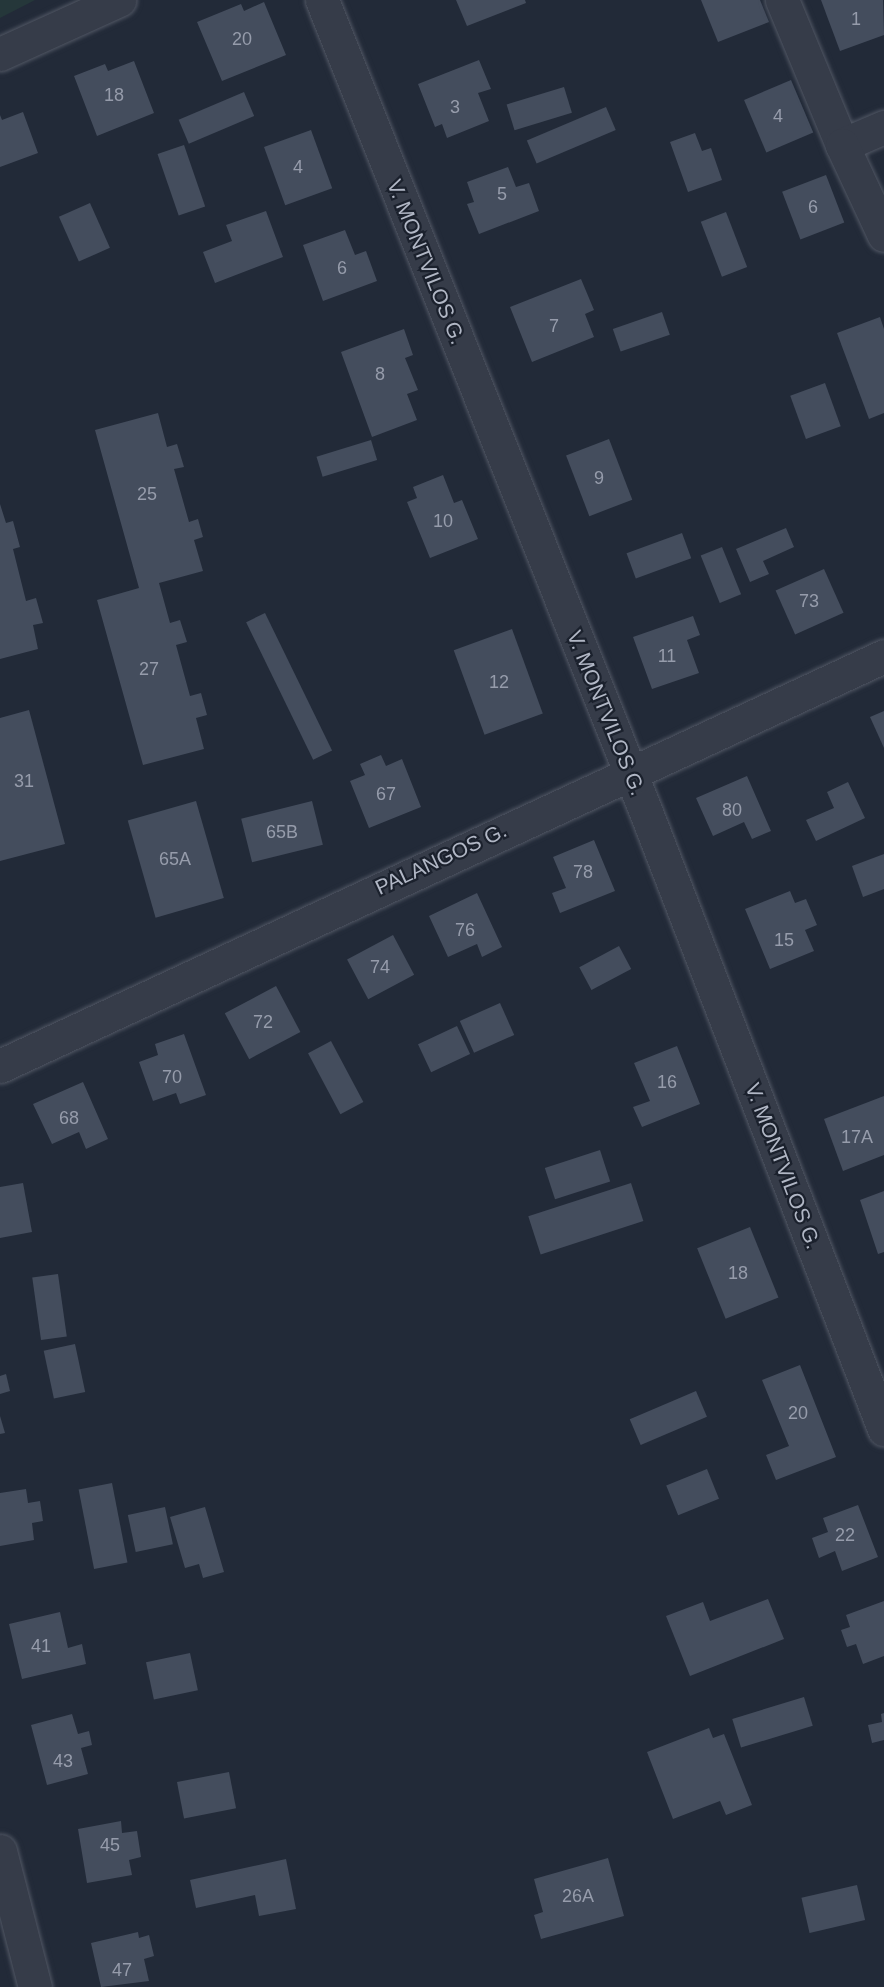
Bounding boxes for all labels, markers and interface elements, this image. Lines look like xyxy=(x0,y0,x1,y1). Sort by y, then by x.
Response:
house number: 1 xyxy=(851,8,861,30)
house number: 20 xyxy=(232,28,252,50)
house number: 18 xyxy=(104,84,124,106)
house number: 3 xyxy=(450,96,460,118)
house number: 4 xyxy=(773,105,783,127)
house number: 4 xyxy=(293,156,303,178)
street label: V. MONTVILOS G. xyxy=(381,176,471,348)
house number: 5 xyxy=(497,183,507,205)
house number: 6 xyxy=(808,196,818,218)
house number: 6 xyxy=(337,257,347,279)
house number: 7 xyxy=(549,315,559,337)
house number: 8 xyxy=(375,363,385,385)
house number: 9 xyxy=(594,467,604,489)
house number: 25 xyxy=(137,483,157,505)
house number: 10 xyxy=(433,510,453,532)
house number: 73 xyxy=(799,590,819,612)
street label: V. MONTVILOS G. xyxy=(561,627,651,799)
house number: 11 xyxy=(658,645,676,667)
house number: 27 xyxy=(139,658,159,680)
house number: 12 xyxy=(489,671,509,693)
house number: 31 xyxy=(14,770,34,792)
house number: 67 xyxy=(376,783,396,805)
house number: 80 xyxy=(722,799,742,821)
street label: PALANGOS G. xyxy=(371,818,511,900)
house number: 65B xyxy=(266,821,298,843)
house number: 65A xyxy=(159,848,191,870)
house number: 78 xyxy=(573,861,593,883)
house number: 76 xyxy=(455,919,475,941)
house number: 15 xyxy=(774,929,794,951)
house number: 74 xyxy=(370,956,390,978)
house number: 72 xyxy=(253,1011,273,1033)
house number: 70 xyxy=(162,1066,182,1088)
house number: 16 xyxy=(657,1071,677,1093)
street label: V. MONTVILOS G. xyxy=(740,1080,826,1252)
house number: 68 xyxy=(59,1107,79,1129)
house number: 17A xyxy=(841,1126,873,1148)
house number: 18 xyxy=(728,1262,748,1284)
house number: 20 xyxy=(788,1402,808,1424)
house number: 22 xyxy=(835,1524,855,1546)
house number: 41 xyxy=(31,1635,51,1657)
house number: 43 xyxy=(53,1750,73,1772)
house number: 45 xyxy=(100,1834,120,1856)
house number: 26A xyxy=(562,1885,594,1907)
house number: 47 xyxy=(112,1959,132,1981)

